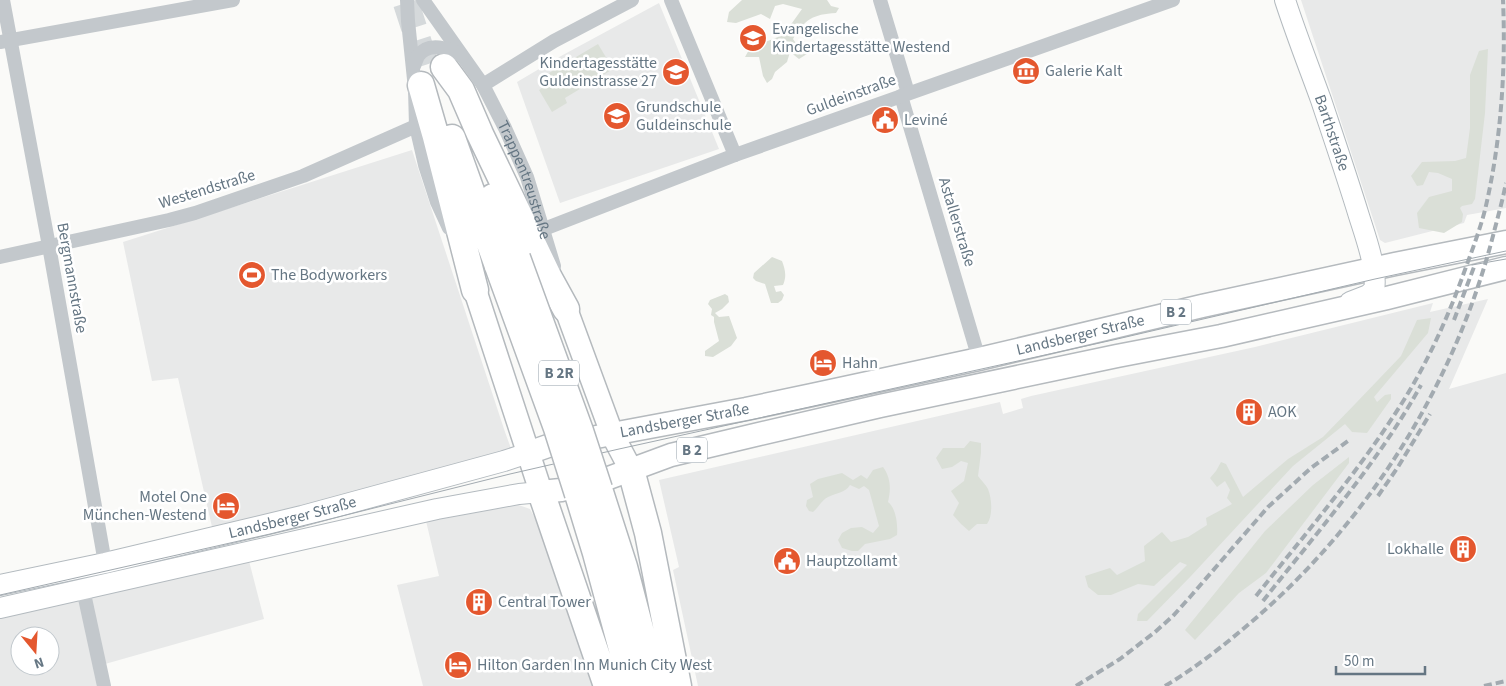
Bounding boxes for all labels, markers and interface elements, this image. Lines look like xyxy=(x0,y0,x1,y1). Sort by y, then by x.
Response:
place label: Evangelische Kindertagesstätte Westend xyxy=(772,18,950,58)
school or university icon: Evangelische Kindertagesstätte Westend xyxy=(738,23,768,53)
place label: Kindertagesstätte Guldeinstrasse 27 xyxy=(539,52,657,92)
museum icon: Galerie Kalt xyxy=(1011,56,1041,86)
school or university icon: Kindertagesstätte Guldeinstrasse 27 xyxy=(661,57,691,87)
place label: Galerie Kalt xyxy=(1045,60,1123,82)
street label: Guldeinstraße xyxy=(803,69,899,121)
street label: Barthstraße xyxy=(1309,92,1355,174)
place label: Grundschule Guldeinschule xyxy=(636,96,732,136)
school or university icon: Grundschule Guldeinschule xyxy=(602,101,632,131)
public building icon: Leviné xyxy=(870,105,900,135)
place label: Leviné xyxy=(904,109,948,131)
street label: Trappentreustraße xyxy=(492,117,556,242)
street label: Westendstraße xyxy=(156,164,258,214)
street label: Astallerstraße xyxy=(933,175,981,269)
street label: Bergmannstraße xyxy=(51,221,93,335)
sports icon: The Bodyworkers xyxy=(237,260,267,290)
place label: The Bodyworkers xyxy=(271,264,388,286)
road number: B 2 xyxy=(1161,300,1191,324)
street label: Landsberger Straße xyxy=(1014,309,1147,361)
hotel icon: Hahn xyxy=(808,348,838,378)
place label: Hahn xyxy=(842,352,878,374)
road number: B 2R xyxy=(539,360,579,386)
building icon: AOK xyxy=(1234,397,1264,427)
street label: Landsberger Straße xyxy=(618,398,751,443)
place label: AOK xyxy=(1268,401,1297,423)
road number: B 2 xyxy=(677,438,707,462)
place label: Motel One München-Westend xyxy=(83,486,207,526)
hotel icon: Motel One München-Westend xyxy=(211,491,241,521)
street label: Landsberger Straße xyxy=(226,491,359,544)
building icon: Lokhalle xyxy=(1448,534,1478,564)
place label: Lokhalle xyxy=(1387,538,1444,560)
public building icon: Hauptzollamt xyxy=(772,546,802,576)
place label: Hauptzollamt xyxy=(806,550,898,572)
building icon: Central Tower xyxy=(464,587,494,617)
place label: Central Tower xyxy=(498,591,591,613)
north arrow xyxy=(10,626,60,676)
scale bar xyxy=(1336,644,1425,676)
hotel icon: Hilton Garden Inn Munich City West xyxy=(443,650,473,680)
text: N xyxy=(31,651,46,673)
text: 50 m xyxy=(1344,651,1374,672)
place label: Hilton Garden Inn Munich City West xyxy=(477,654,713,676)

